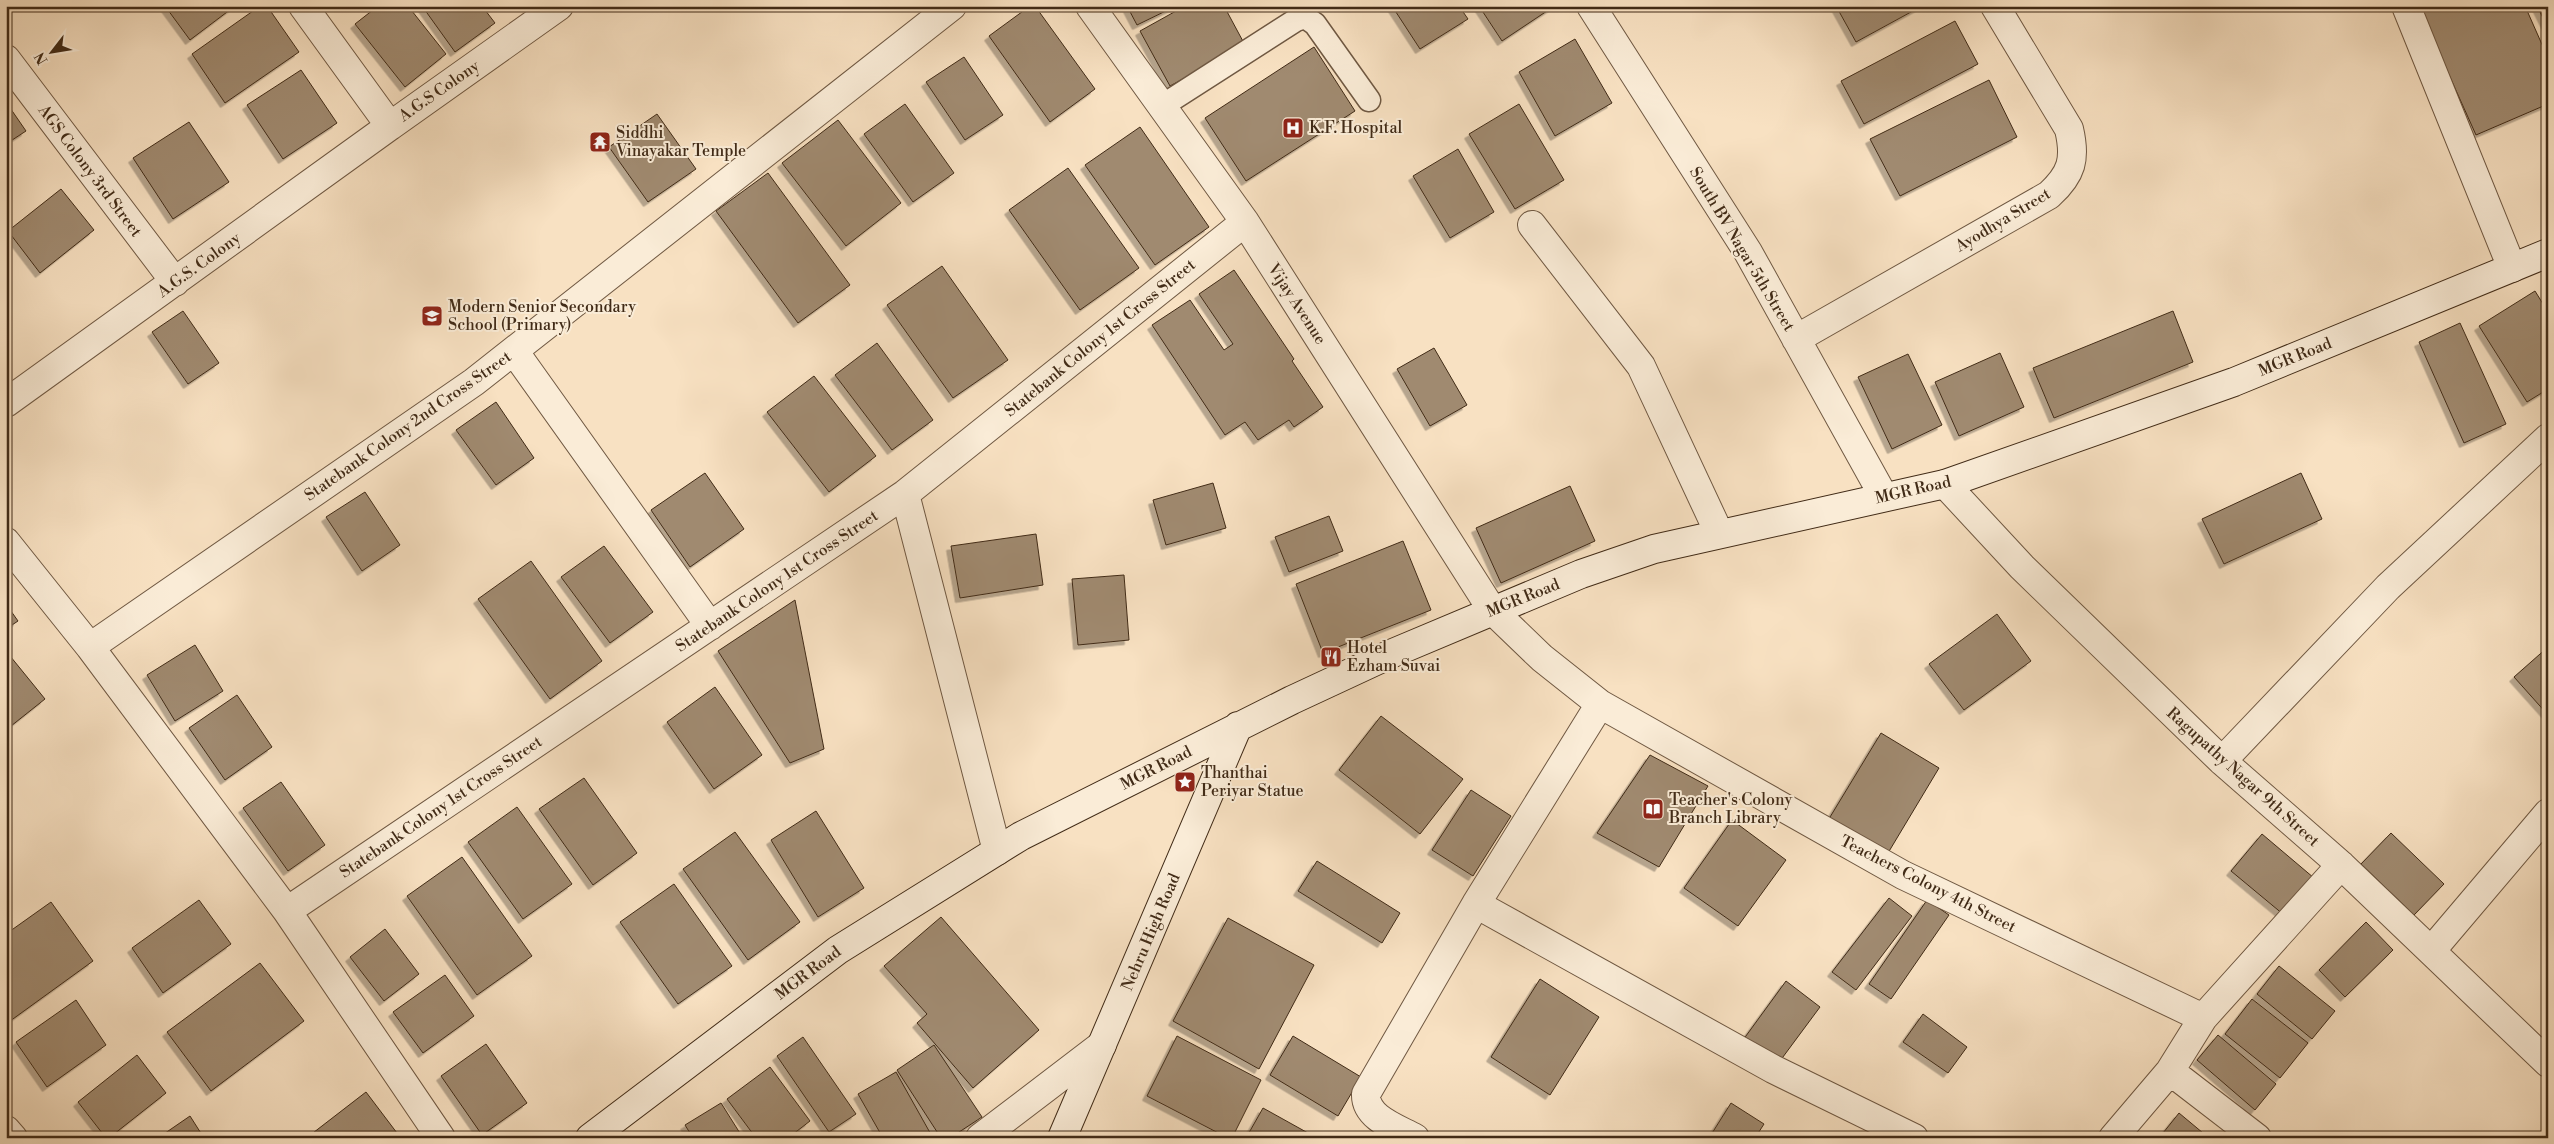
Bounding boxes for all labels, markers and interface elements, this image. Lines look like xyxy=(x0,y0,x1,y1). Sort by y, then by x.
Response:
north arrow xyxy=(28,28,78,78)
text: N xyxy=(31,49,52,68)
street label: A.G.S Colony xyxy=(394,56,483,127)
street label: AGS Colony 3rd Street xyxy=(33,100,146,241)
hospital icon: K.F. Hospital xyxy=(1281,116,1305,140)
place label: K.F. Hospital xyxy=(1309,118,1403,138)
place label: Siddhi Vinayakar Temple xyxy=(615,123,746,161)
temple icon: Siddhi Vinayakar Temple xyxy=(588,130,612,154)
street label: South BV Nagar 5th Street xyxy=(1685,163,1799,335)
street label: Ayodhya Street xyxy=(1951,184,2055,257)
street label: A.G.S. Colony xyxy=(153,228,245,302)
street label: Statebank Colony 1st Cross Street xyxy=(1000,255,1200,421)
street label: Vijay Avenue xyxy=(1263,259,1331,348)
place label: Modern Senior Secondary School (Primary) xyxy=(448,297,636,335)
school or university icon: Modern Senior Secondary School (Primary) xyxy=(420,304,444,328)
street label: MGR Road xyxy=(2255,333,2335,381)
street label: Statebank Colony 2nd Cross Street xyxy=(301,347,516,505)
street label: MGR Road xyxy=(1873,472,1953,508)
street label: Statebank Colony 1st Cross Street xyxy=(672,505,882,656)
street label: MGR Road xyxy=(1483,574,1563,622)
place label: Hotel Ezham Suvai xyxy=(1347,638,1440,676)
restaurant icon: Hotel Ezham Suvai xyxy=(1319,645,1343,669)
street label: Ragupathy Nagar 9th Street xyxy=(2162,703,2324,851)
street label: Statebank Colony 1st Cross Street xyxy=(336,731,546,882)
street label: MGR Road xyxy=(1117,742,1195,794)
place label: Thanthai Periyar Statue xyxy=(1201,763,1304,801)
place icon: Thanthai Periyar Statue xyxy=(1173,770,1197,794)
place label: Teacher's Colony Branch Library xyxy=(1668,790,1792,828)
library icon: Teacher's Colony Branch Library xyxy=(1641,797,1665,821)
street label: Teachers Colony 4th Street xyxy=(1837,831,2020,937)
street label: Nehru High Road xyxy=(1117,870,1185,994)
street label: MGR Road xyxy=(771,942,845,1004)

